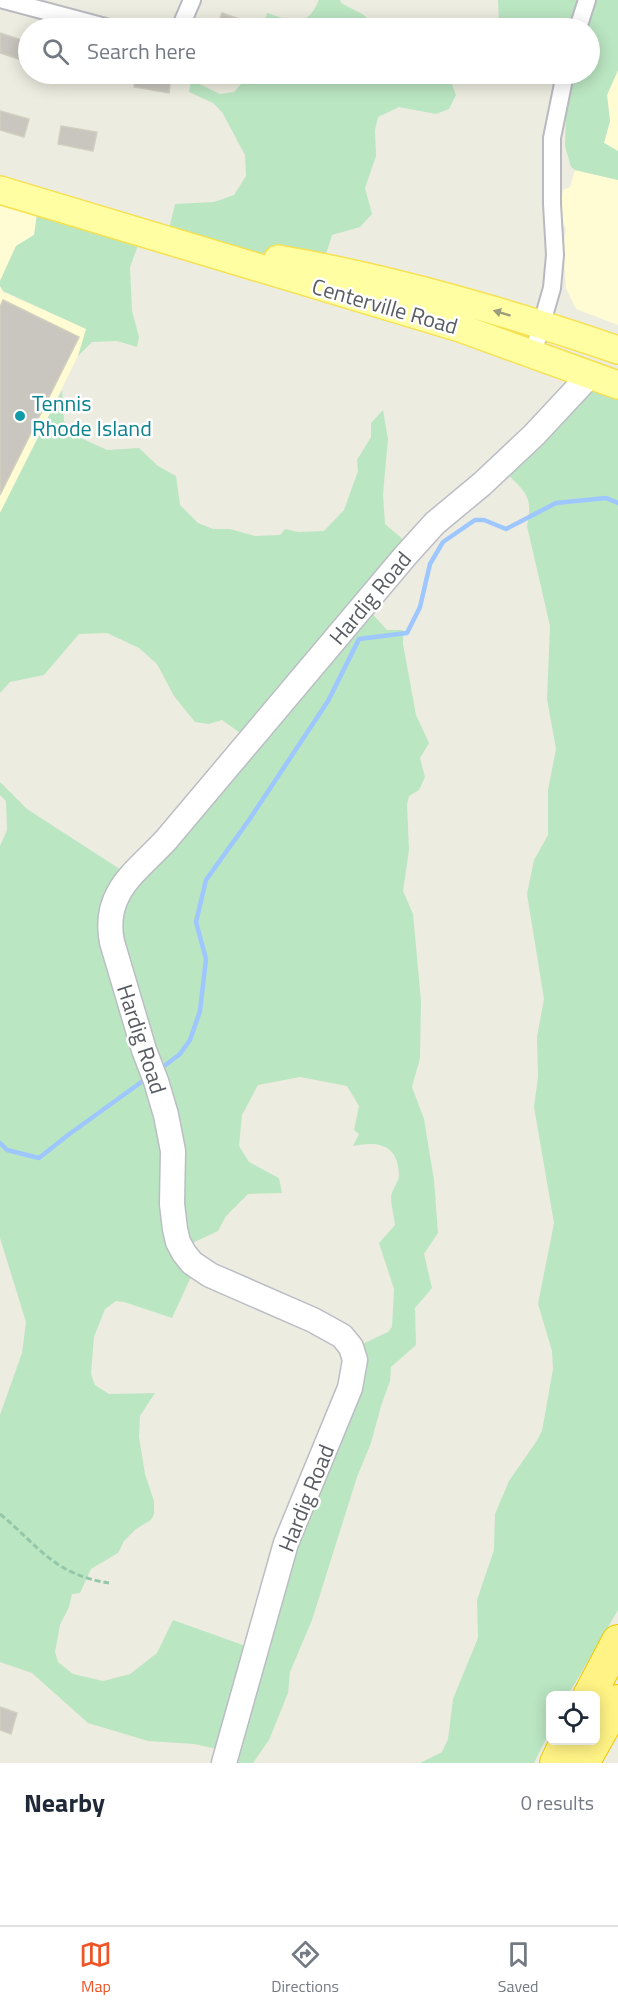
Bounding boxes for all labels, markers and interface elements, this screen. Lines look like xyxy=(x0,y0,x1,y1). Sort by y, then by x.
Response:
search box xyxy=(18,18,600,84)
text: Search here xyxy=(87,34,196,68)
icon: search xyxy=(39,35,72,68)
street label: Centerville Road xyxy=(308,269,462,343)
one-way arrow xyxy=(493,308,511,317)
place label: Tennis Rhode Island xyxy=(32,386,152,445)
marker: Tennis Rhode Island xyxy=(13,409,27,423)
street label: Hardig Road xyxy=(321,544,419,652)
street label: Hardig Road xyxy=(108,980,176,1098)
street label: Hardig Road xyxy=(269,1439,343,1557)
map controls xyxy=(546,1691,600,1745)
button: locate xyxy=(546,1691,600,1745)
text: Nearby xyxy=(24,1783,105,1822)
text: 0 results xyxy=(521,1787,594,1818)
tab: Map xyxy=(79,1938,112,1998)
tab: Directions xyxy=(271,1938,339,1998)
tab: Saved xyxy=(498,1938,539,1998)

